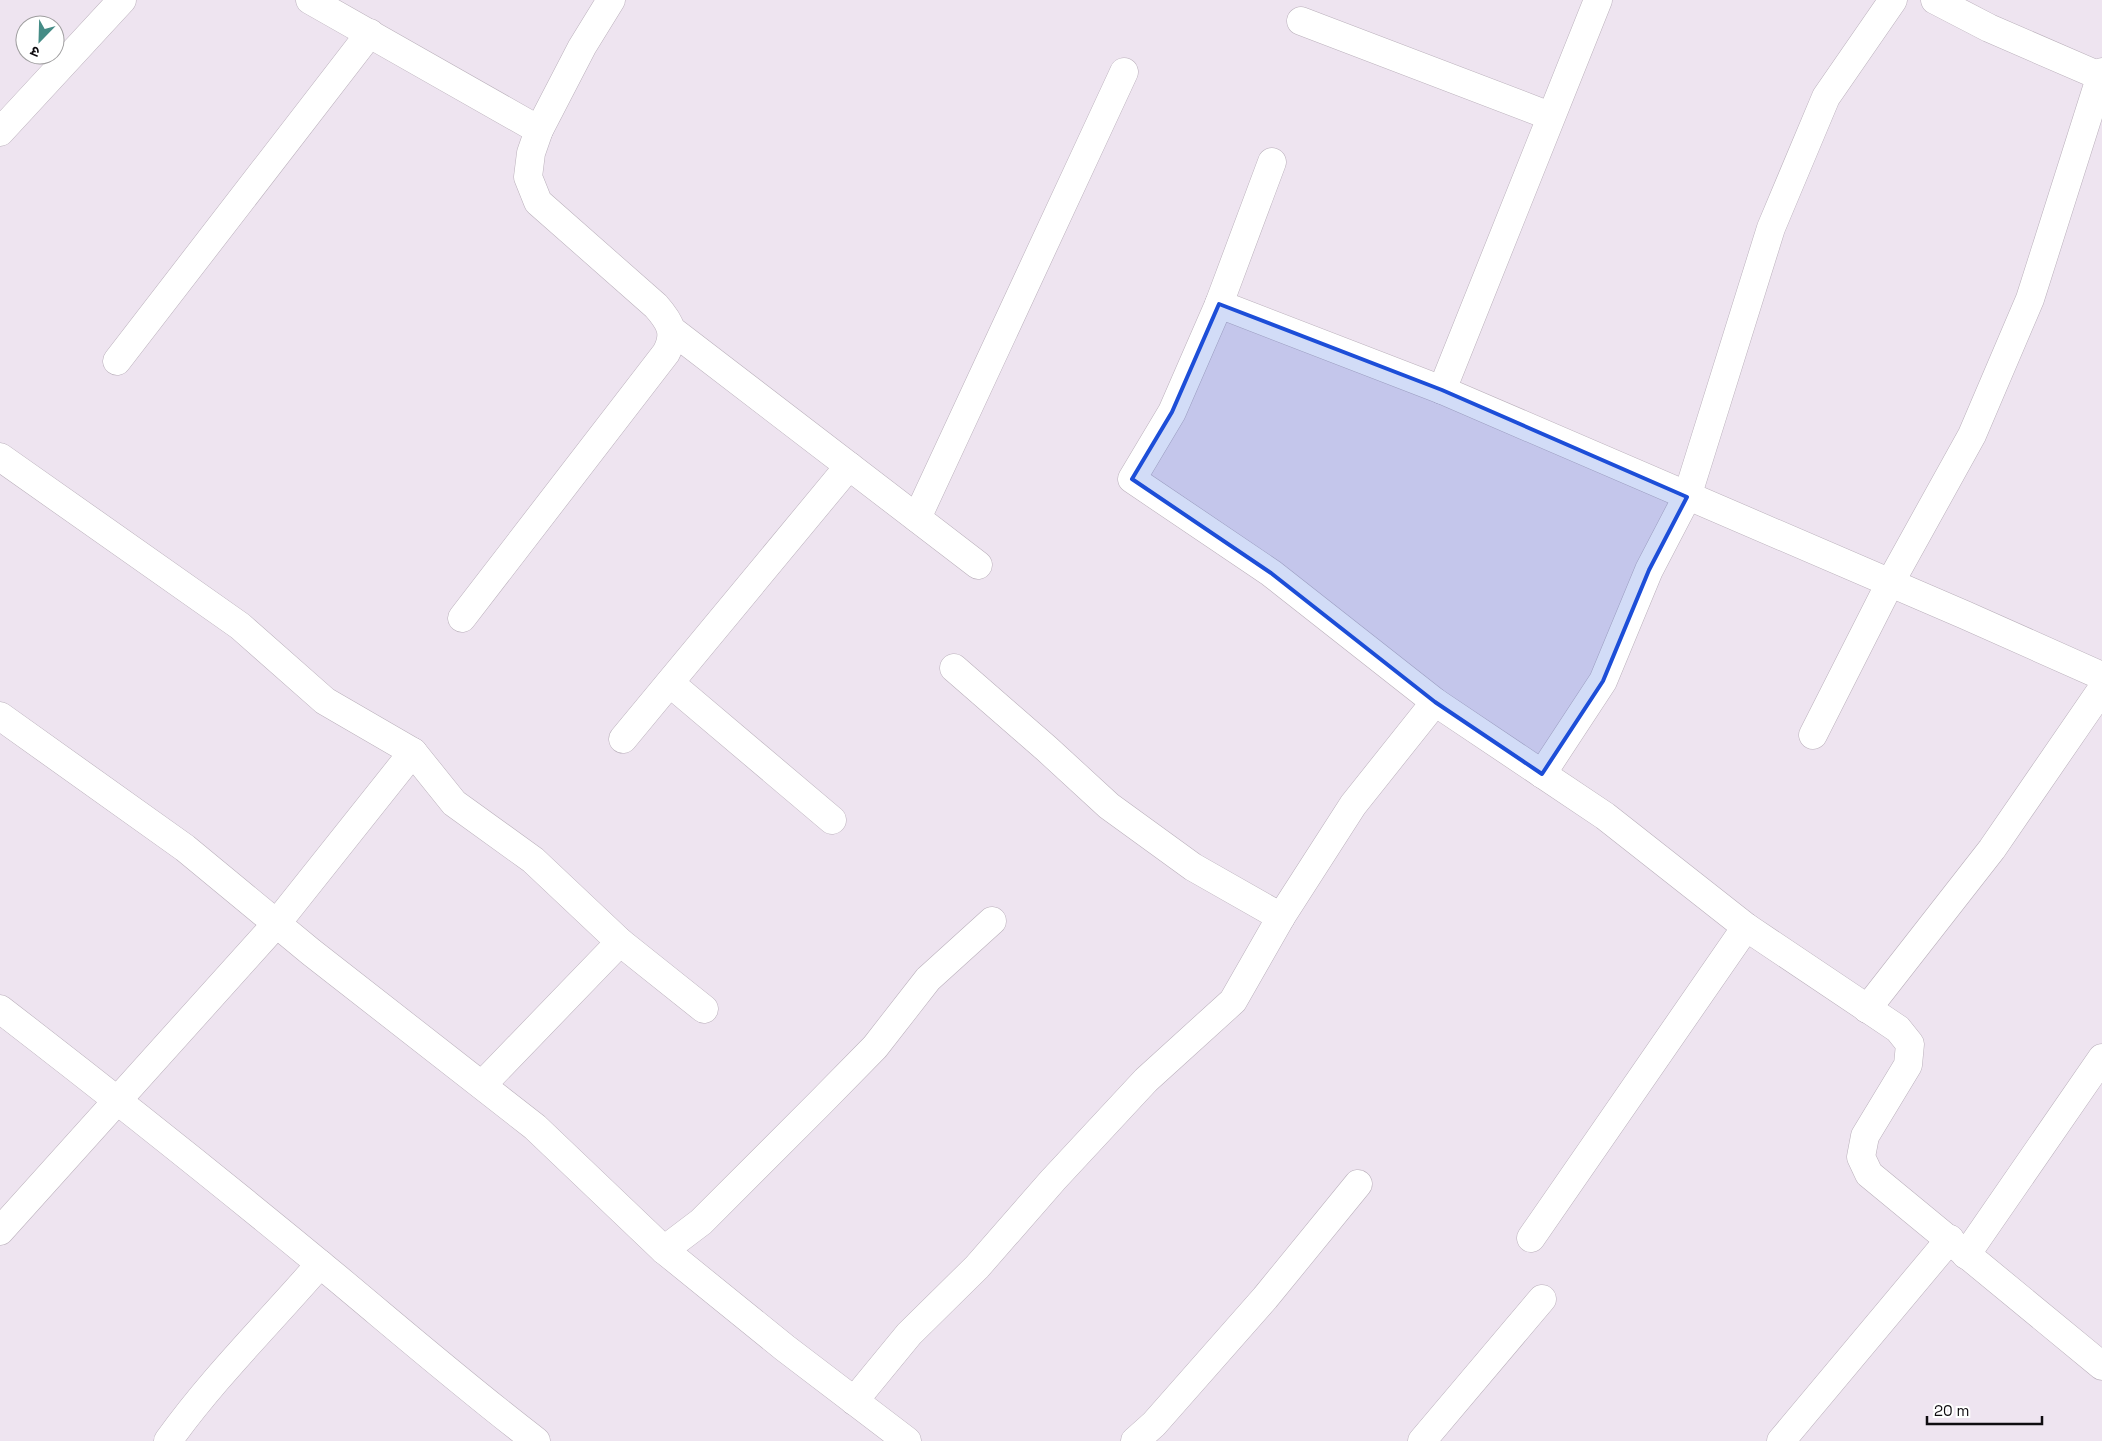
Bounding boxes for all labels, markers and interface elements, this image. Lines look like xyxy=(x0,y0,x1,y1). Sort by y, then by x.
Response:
north arrow xyxy=(15,15,65,65)
text: उ xyxy=(27,42,42,62)
scale bar xyxy=(1927,1394,2042,1426)
text: 20 m xyxy=(1934,1401,1969,1420)

